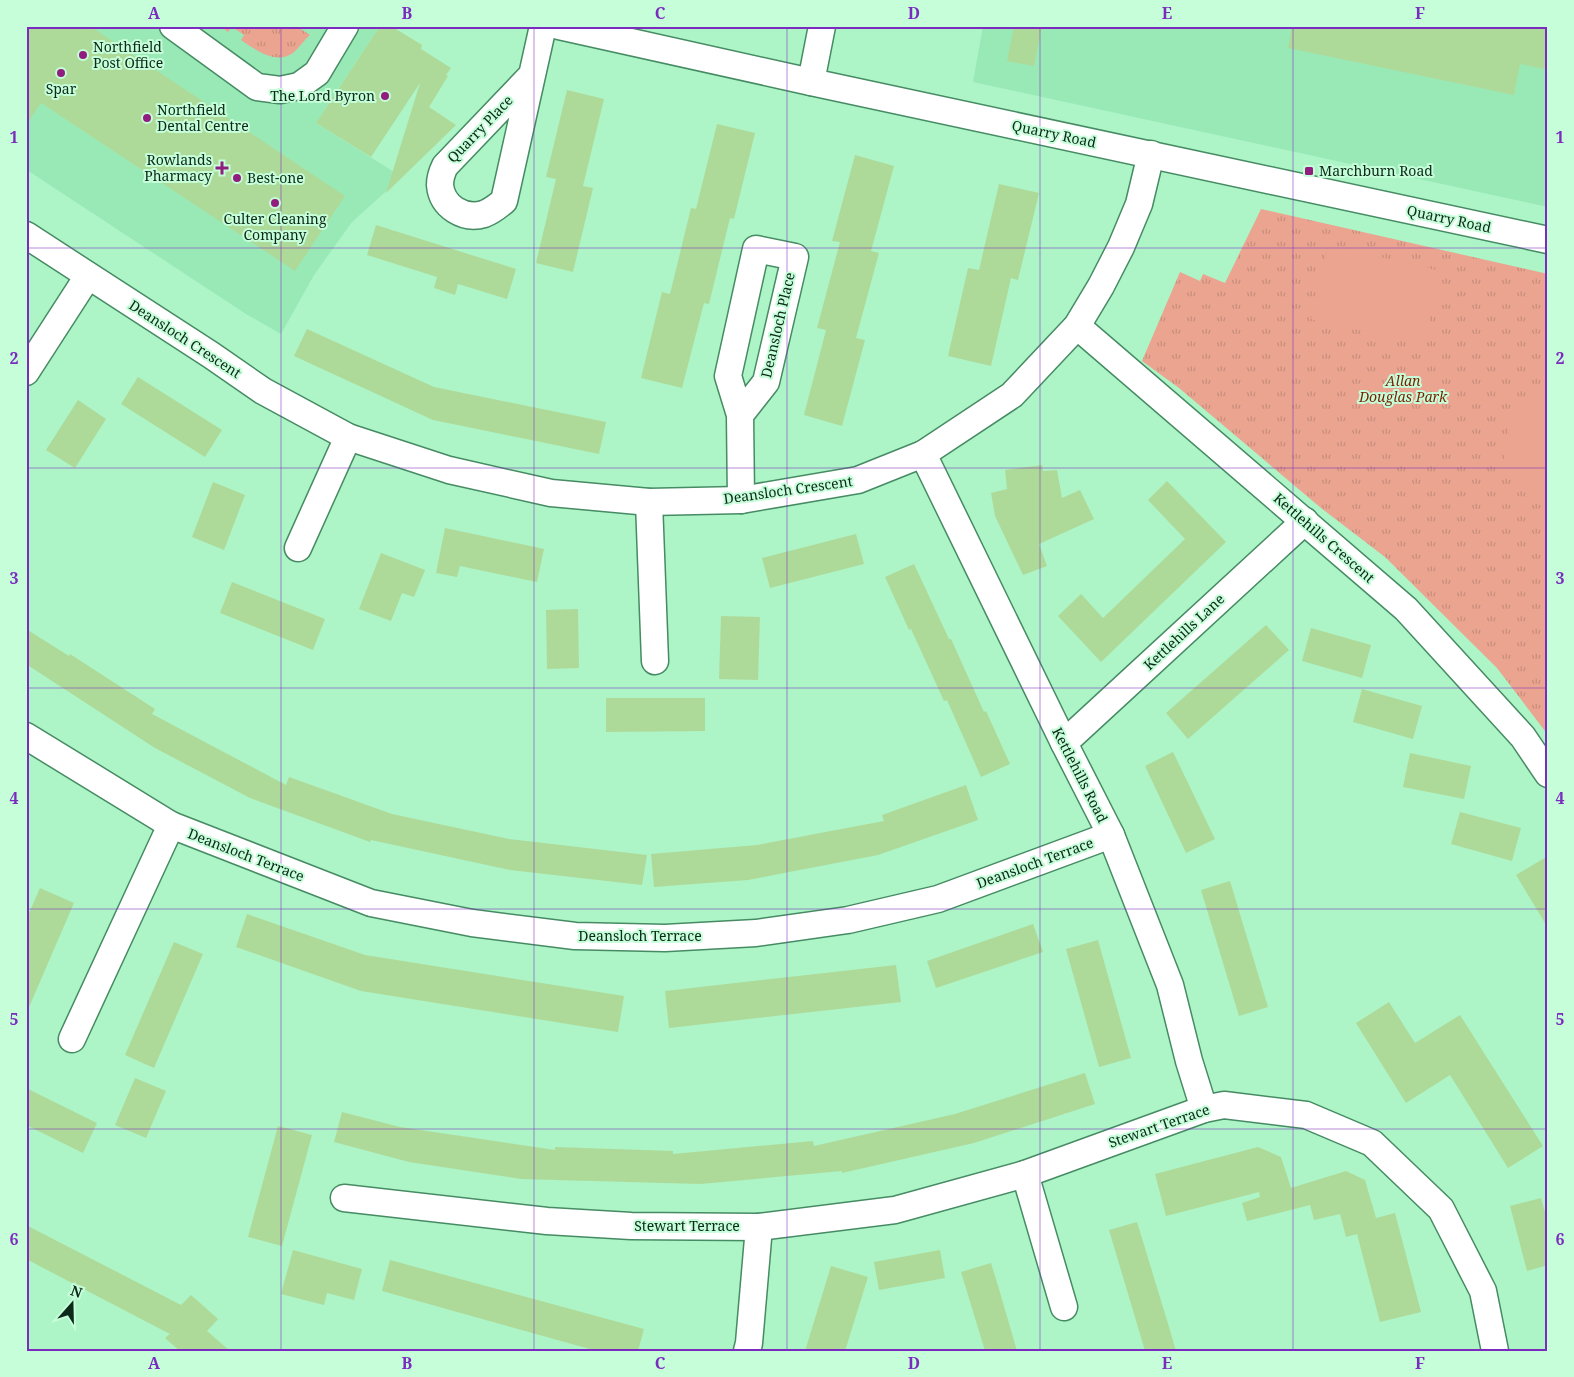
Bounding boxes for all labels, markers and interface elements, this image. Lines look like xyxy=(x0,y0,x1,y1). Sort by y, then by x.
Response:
text: A xyxy=(148,2,161,24)
text: B xyxy=(402,2,413,24)
text: C xyxy=(655,2,666,24)
text: D xyxy=(908,2,920,24)
text: E xyxy=(1162,2,1172,24)
text: F xyxy=(1415,2,1425,24)
place label: Northfield Post Office xyxy=(93,37,163,72)
marker: Northfield Post Office xyxy=(77,49,89,61)
marker: Spar xyxy=(55,67,67,79)
place label: Spar xyxy=(46,79,77,98)
place label: The Lord Byron xyxy=(270,86,375,105)
marker: The Lord Byron xyxy=(379,90,391,102)
street label: Quarry Place xyxy=(443,91,517,167)
place label: Northfield Dental Centre xyxy=(157,100,249,135)
marker: Northfield Dental Centre xyxy=(141,112,153,124)
street label: Quarry Road xyxy=(1010,115,1098,152)
text: 1 xyxy=(9,126,19,148)
text: 1 xyxy=(1555,126,1565,148)
place label: Rowlands Pharmacy xyxy=(144,150,212,185)
place label: Marchburn Road xyxy=(1319,161,1433,180)
marker: Rowlands Pharmacy xyxy=(216,162,228,174)
marker: Marchburn Road xyxy=(1303,165,1315,177)
place label: Best-one xyxy=(247,168,304,187)
marker: Best-one xyxy=(231,172,243,184)
marker: Culter Cleaning Company xyxy=(269,197,281,209)
street label: Quarry Road xyxy=(1405,200,1493,237)
place label: Culter Cleaning Company xyxy=(224,209,327,244)
street label: Deansloch Place xyxy=(756,270,799,380)
street label: Deansloch Crescent xyxy=(126,295,245,382)
text: 2 xyxy=(9,347,19,369)
text: 2 xyxy=(1555,347,1565,369)
park label: Allan Douglas Park xyxy=(1358,371,1448,406)
street label: Deansloch Crescent xyxy=(722,471,854,508)
street label: Kettlehills Crescent xyxy=(1270,488,1379,587)
text: 3 xyxy=(9,567,19,589)
text: 3 xyxy=(1555,567,1565,589)
street label: Kettlehills Lane xyxy=(1139,589,1228,674)
street label: Kettlehills Road xyxy=(1048,724,1113,826)
text: 4 xyxy=(9,787,19,809)
text: 4 xyxy=(1555,787,1565,809)
street label: Deansloch Terrace xyxy=(185,824,307,885)
street label: Deansloch Terrace xyxy=(974,833,1096,893)
street label: Deansloch Terrace xyxy=(578,926,702,945)
text: 5 xyxy=(9,1008,19,1030)
text: 5 xyxy=(1555,1008,1565,1030)
street label: Stewart Terrace xyxy=(1106,1099,1212,1152)
street label: Stewart Terrace xyxy=(634,1216,740,1235)
text: 6 xyxy=(9,1228,19,1250)
text: 6 xyxy=(1555,1228,1565,1250)
north arrow xyxy=(48,1280,98,1330)
text: N xyxy=(68,1280,85,1302)
text: A xyxy=(148,1352,161,1374)
text: B xyxy=(402,1352,413,1374)
text: C xyxy=(655,1352,666,1374)
text: D xyxy=(908,1352,920,1374)
text: E xyxy=(1162,1352,1172,1374)
text: F xyxy=(1415,1352,1425,1374)

